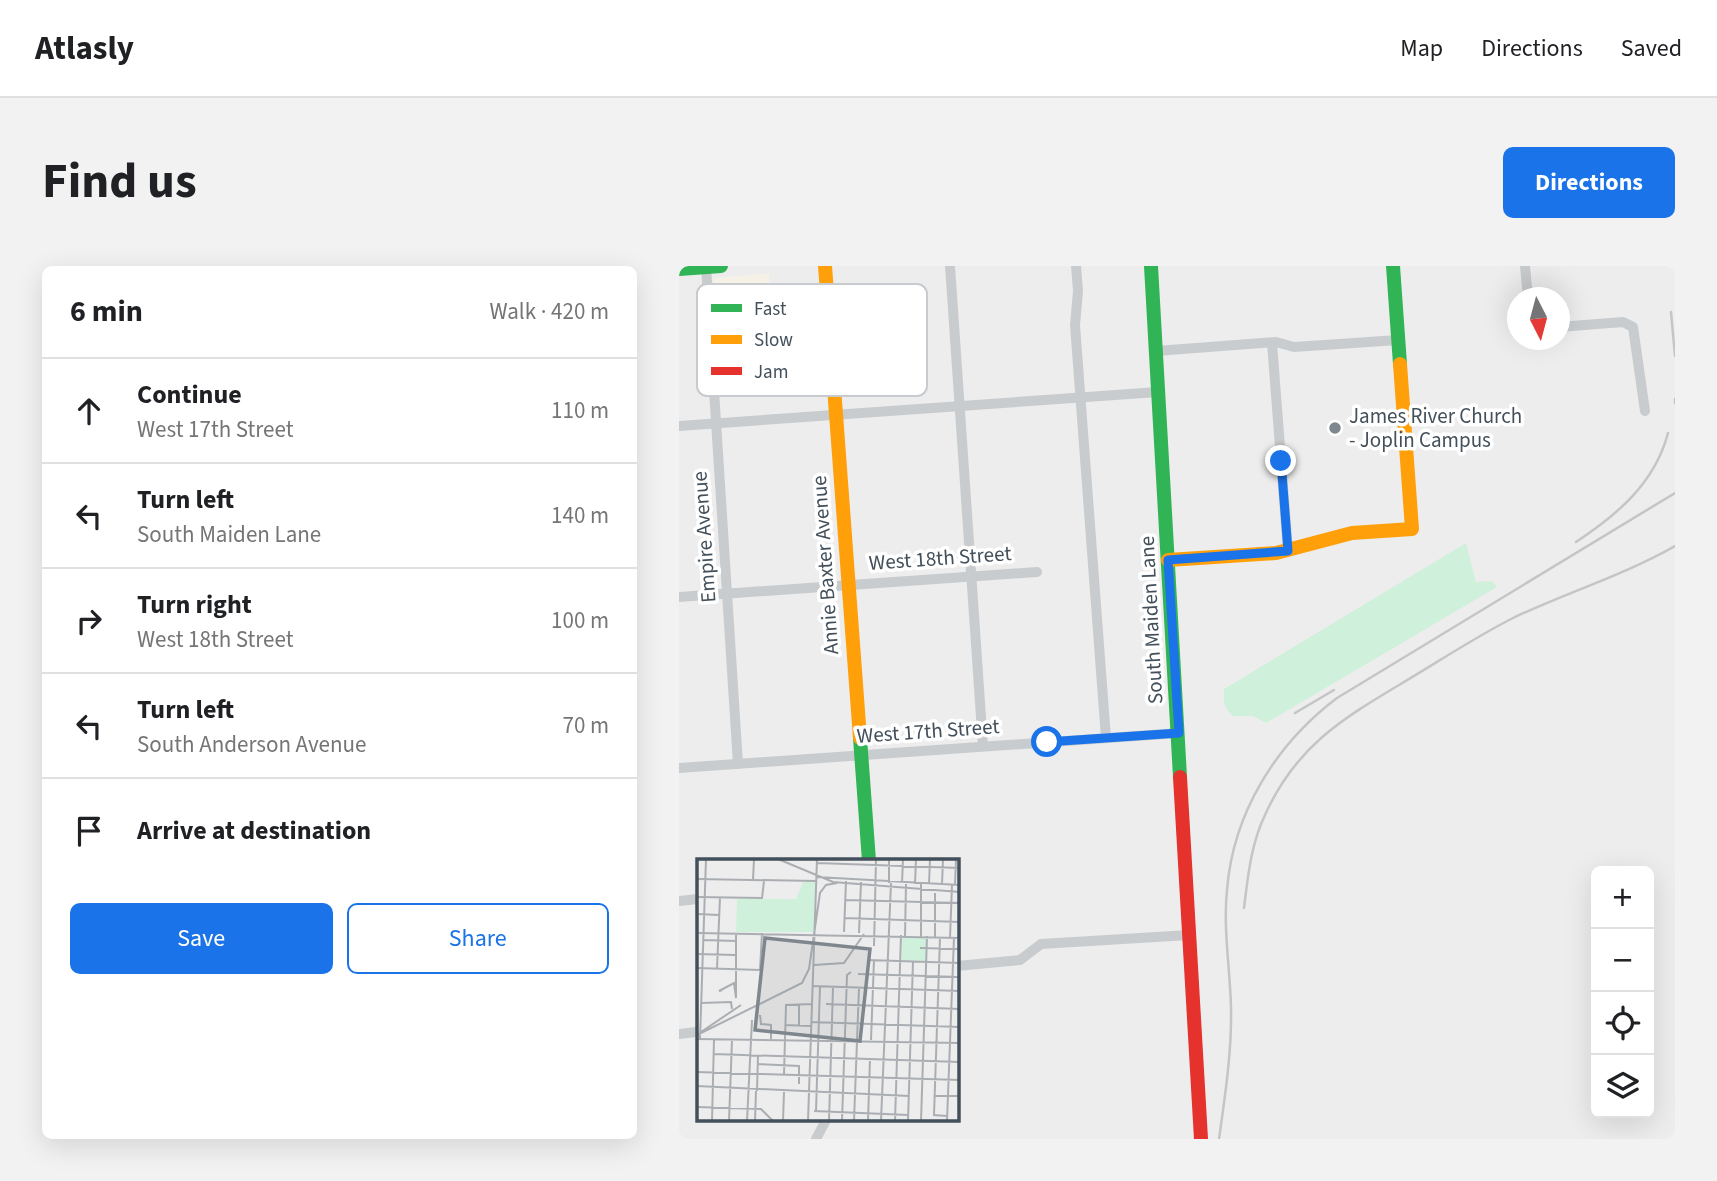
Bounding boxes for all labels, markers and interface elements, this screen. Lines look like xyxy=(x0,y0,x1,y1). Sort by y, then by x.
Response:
text: Atlasly xyxy=(35,25,134,72)
text: Map xyxy=(1400,31,1443,66)
text: Directions xyxy=(1481,31,1583,66)
text: Saved xyxy=(1621,31,1682,66)
text: Find us xyxy=(42,147,197,217)
button: Directions xyxy=(1503,147,1675,218)
legend xyxy=(697,284,927,396)
north arrow xyxy=(1507,287,1570,350)
text: 6 min xyxy=(70,290,143,333)
text: Walk · 420 m xyxy=(490,295,609,328)
text: Fast xyxy=(754,296,787,323)
text: Slow xyxy=(754,327,793,354)
text: Jam xyxy=(754,359,788,386)
text: Continue xyxy=(137,376,242,413)
icon: ahead xyxy=(70,392,108,430)
text: 110 m xyxy=(551,394,609,427)
place label: James River Church - Joplin Campus xyxy=(1349,401,1522,455)
text: West 17th Street xyxy=(137,413,293,446)
marker: James River Church - Joplin Campus xyxy=(1327,420,1343,436)
route end xyxy=(1265,445,1296,476)
street label: Empire Avenue xyxy=(684,470,724,604)
street label: Annie Baxter Avenue xyxy=(804,474,846,656)
text: Turn left xyxy=(137,481,234,518)
icon: left xyxy=(70,497,108,535)
text: 140 m xyxy=(551,499,609,532)
text: South Maiden Lane xyxy=(137,518,321,551)
street label: South Maiden Lane xyxy=(1132,535,1170,705)
street label: West 18th Street xyxy=(868,538,1012,578)
text: Turn right xyxy=(137,586,252,623)
icon: right xyxy=(70,602,108,640)
text: 100 m xyxy=(551,604,609,637)
text: West 18th Street xyxy=(137,623,293,656)
text: Turn left xyxy=(137,691,234,728)
icon: left xyxy=(70,707,108,745)
text: 70 m xyxy=(562,709,609,742)
street label: West 17th Street xyxy=(856,711,1000,751)
route start xyxy=(1031,726,1062,757)
text: South Anderson Avenue xyxy=(137,728,366,761)
icon: arrive xyxy=(70,812,108,850)
text: Arrive at destination xyxy=(137,812,371,849)
inset map xyxy=(697,859,959,1122)
map controls xyxy=(1591,866,1654,1118)
button: + xyxy=(1591,866,1654,929)
button: Save xyxy=(70,903,333,974)
button: Share xyxy=(347,903,609,974)
button: − xyxy=(1591,929,1654,992)
button: locate xyxy=(1591,992,1654,1055)
button: layers xyxy=(1591,1055,1654,1118)

